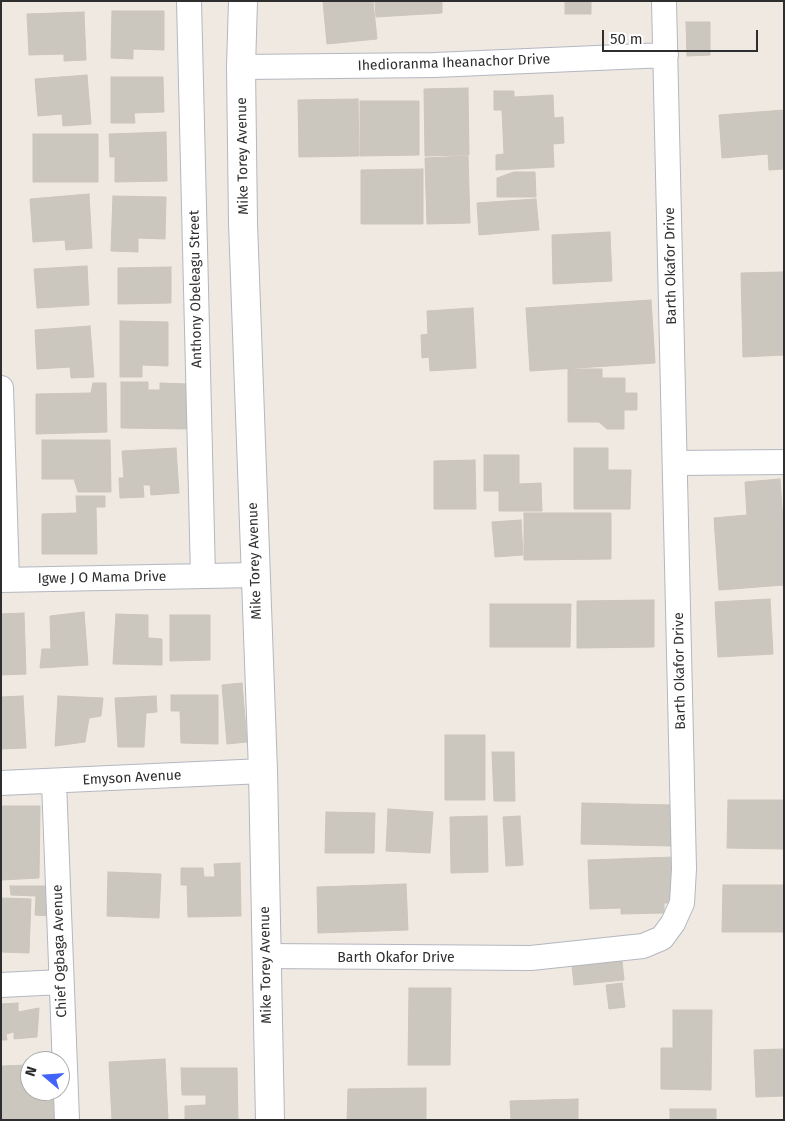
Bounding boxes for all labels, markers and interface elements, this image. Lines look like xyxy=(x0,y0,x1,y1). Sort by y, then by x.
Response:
scale bar xyxy=(605,20,761,52)
text: 50 m xyxy=(610,30,643,48)
street label: Ihedioranma Iheanachor Drive xyxy=(357,51,551,75)
street label: Mike Torey Avenue xyxy=(234,97,252,215)
street label: Barth Okafor Drive xyxy=(662,207,680,325)
street label: Anthony Obeleagu Street xyxy=(186,210,206,368)
street label: Mike Torey Avenue xyxy=(245,502,265,620)
street label: Igwe J O Mama Drive xyxy=(37,568,167,588)
street label: Barth Okafor Drive xyxy=(671,612,689,730)
street label: Emyson Avenue xyxy=(82,767,182,789)
street label: Chief Ogbaga Avenue xyxy=(49,884,71,1018)
street label: Mike Torey Avenue xyxy=(257,906,275,1024)
street label: Barth Okafor Drive xyxy=(337,950,455,966)
north arrow xyxy=(20,1051,70,1101)
text: N xyxy=(22,1064,41,1079)

